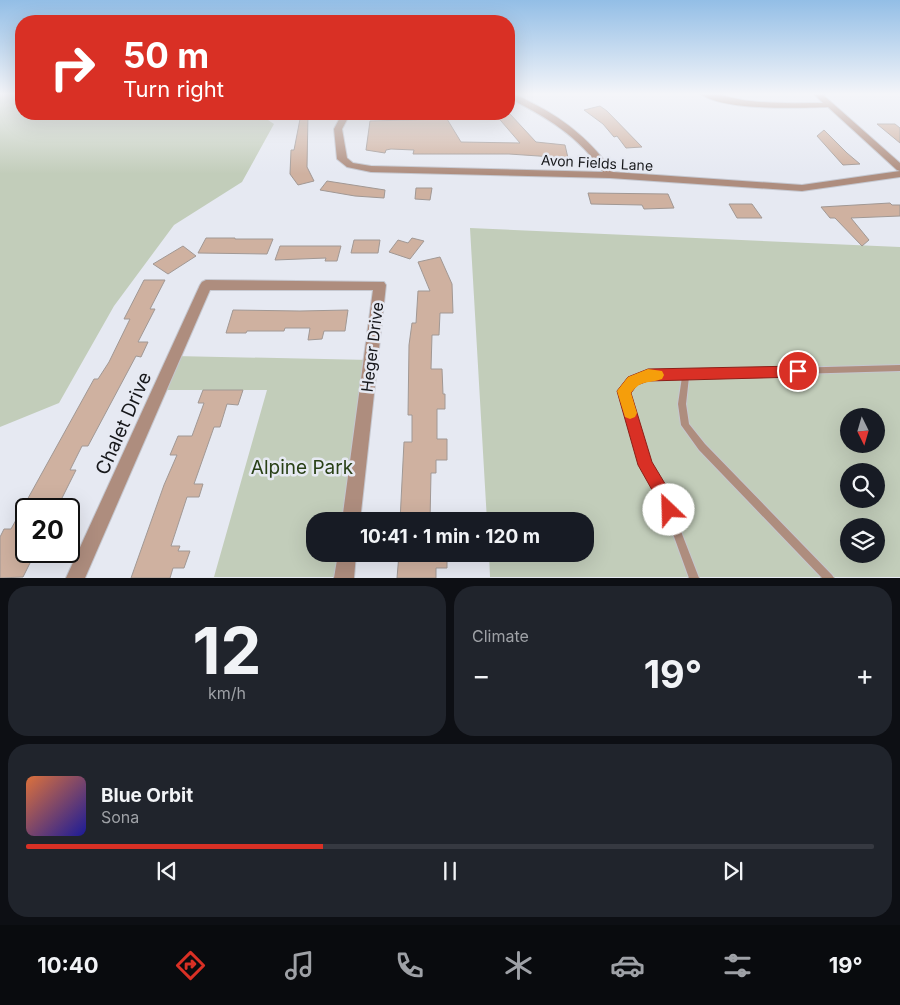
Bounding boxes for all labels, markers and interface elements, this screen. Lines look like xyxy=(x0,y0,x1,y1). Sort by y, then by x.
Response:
text: 50 m xyxy=(123,34,209,76)
icon: right xyxy=(40,35,105,100)
text: Turn right xyxy=(123,76,224,102)
street label: Avon Fields Lane xyxy=(541,151,654,174)
street label: Heger Drive xyxy=(357,301,387,393)
pin xyxy=(777,350,819,392)
icon: arrive xyxy=(784,357,812,385)
street label: Chalet Drive xyxy=(91,368,156,478)
north arrow xyxy=(840,408,885,452)
map controls xyxy=(840,408,885,563)
park label: Alpine Park xyxy=(251,456,354,479)
button: search xyxy=(840,463,885,508)
position arrow xyxy=(642,483,694,535)
speed limit sign: 20 xyxy=(15,498,80,563)
button: layers xyxy=(840,518,885,563)
text: 10:41 · 1 min · 120 m xyxy=(360,525,540,548)
text: 12 xyxy=(193,611,261,690)
text: Climate xyxy=(472,626,529,646)
text: 19° xyxy=(644,651,702,697)
text: − xyxy=(472,658,491,692)
text: + xyxy=(855,658,874,692)
text: km/h xyxy=(208,683,246,703)
text: Blue Orbit xyxy=(101,784,193,807)
text: Sona xyxy=(101,807,139,827)
icon: previous xyxy=(153,857,181,885)
icon: pause xyxy=(436,857,464,885)
icon: next xyxy=(719,857,747,885)
icon: directions xyxy=(173,948,208,983)
icon: music xyxy=(282,948,317,983)
icon: phone xyxy=(392,948,427,983)
icon: climate xyxy=(501,948,536,983)
icon: car xyxy=(610,948,645,983)
icon: filters xyxy=(720,948,755,983)
text: 10:40 xyxy=(37,952,99,978)
text: 19° xyxy=(829,952,863,978)

